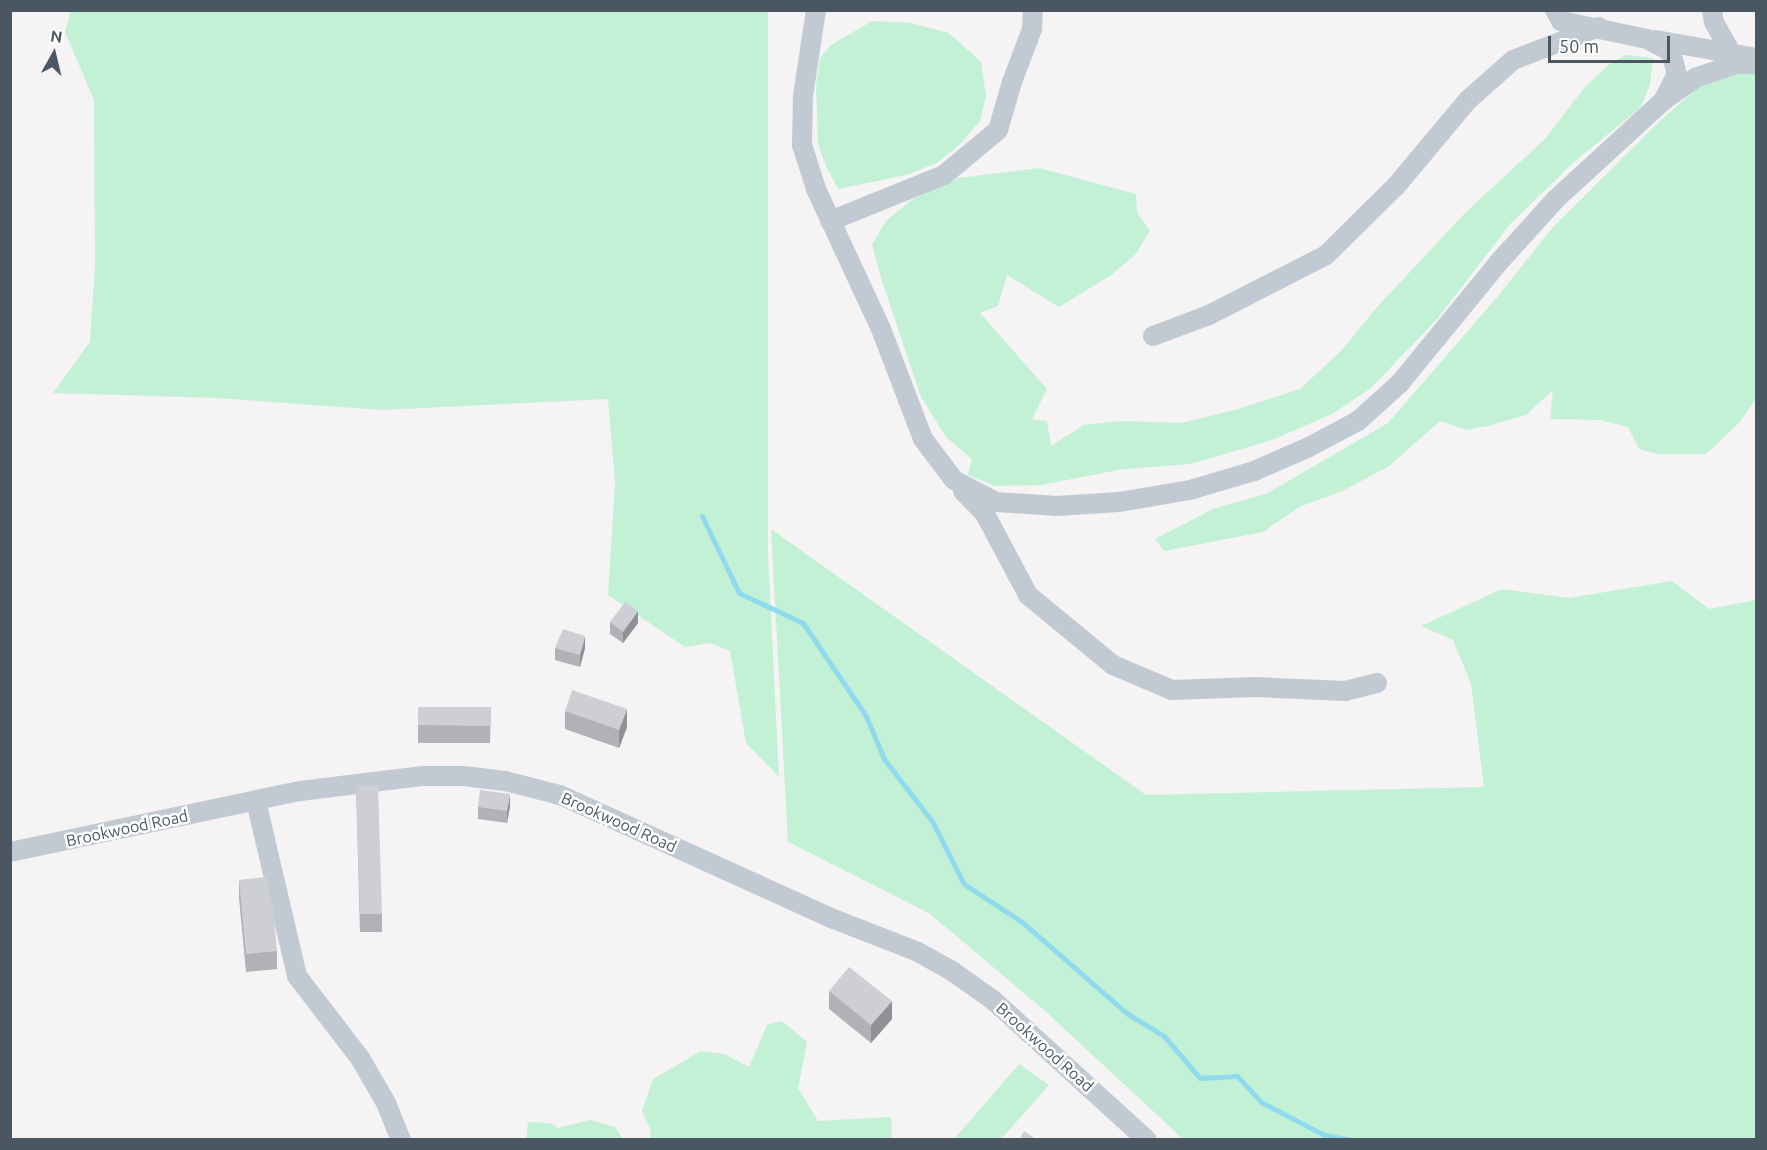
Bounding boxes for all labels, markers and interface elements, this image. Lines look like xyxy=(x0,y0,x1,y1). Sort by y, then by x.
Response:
north arrow xyxy=(24,24,84,84)
scale bar xyxy=(1551,24,1672,62)
text: N xyxy=(49,26,64,46)
text: 50 m xyxy=(1559,36,1599,56)
street label: Brookwood Road xyxy=(558,788,680,856)
street label: Brookwood Road xyxy=(64,806,190,850)
street label: Brookwood Road xyxy=(992,998,1098,1096)

